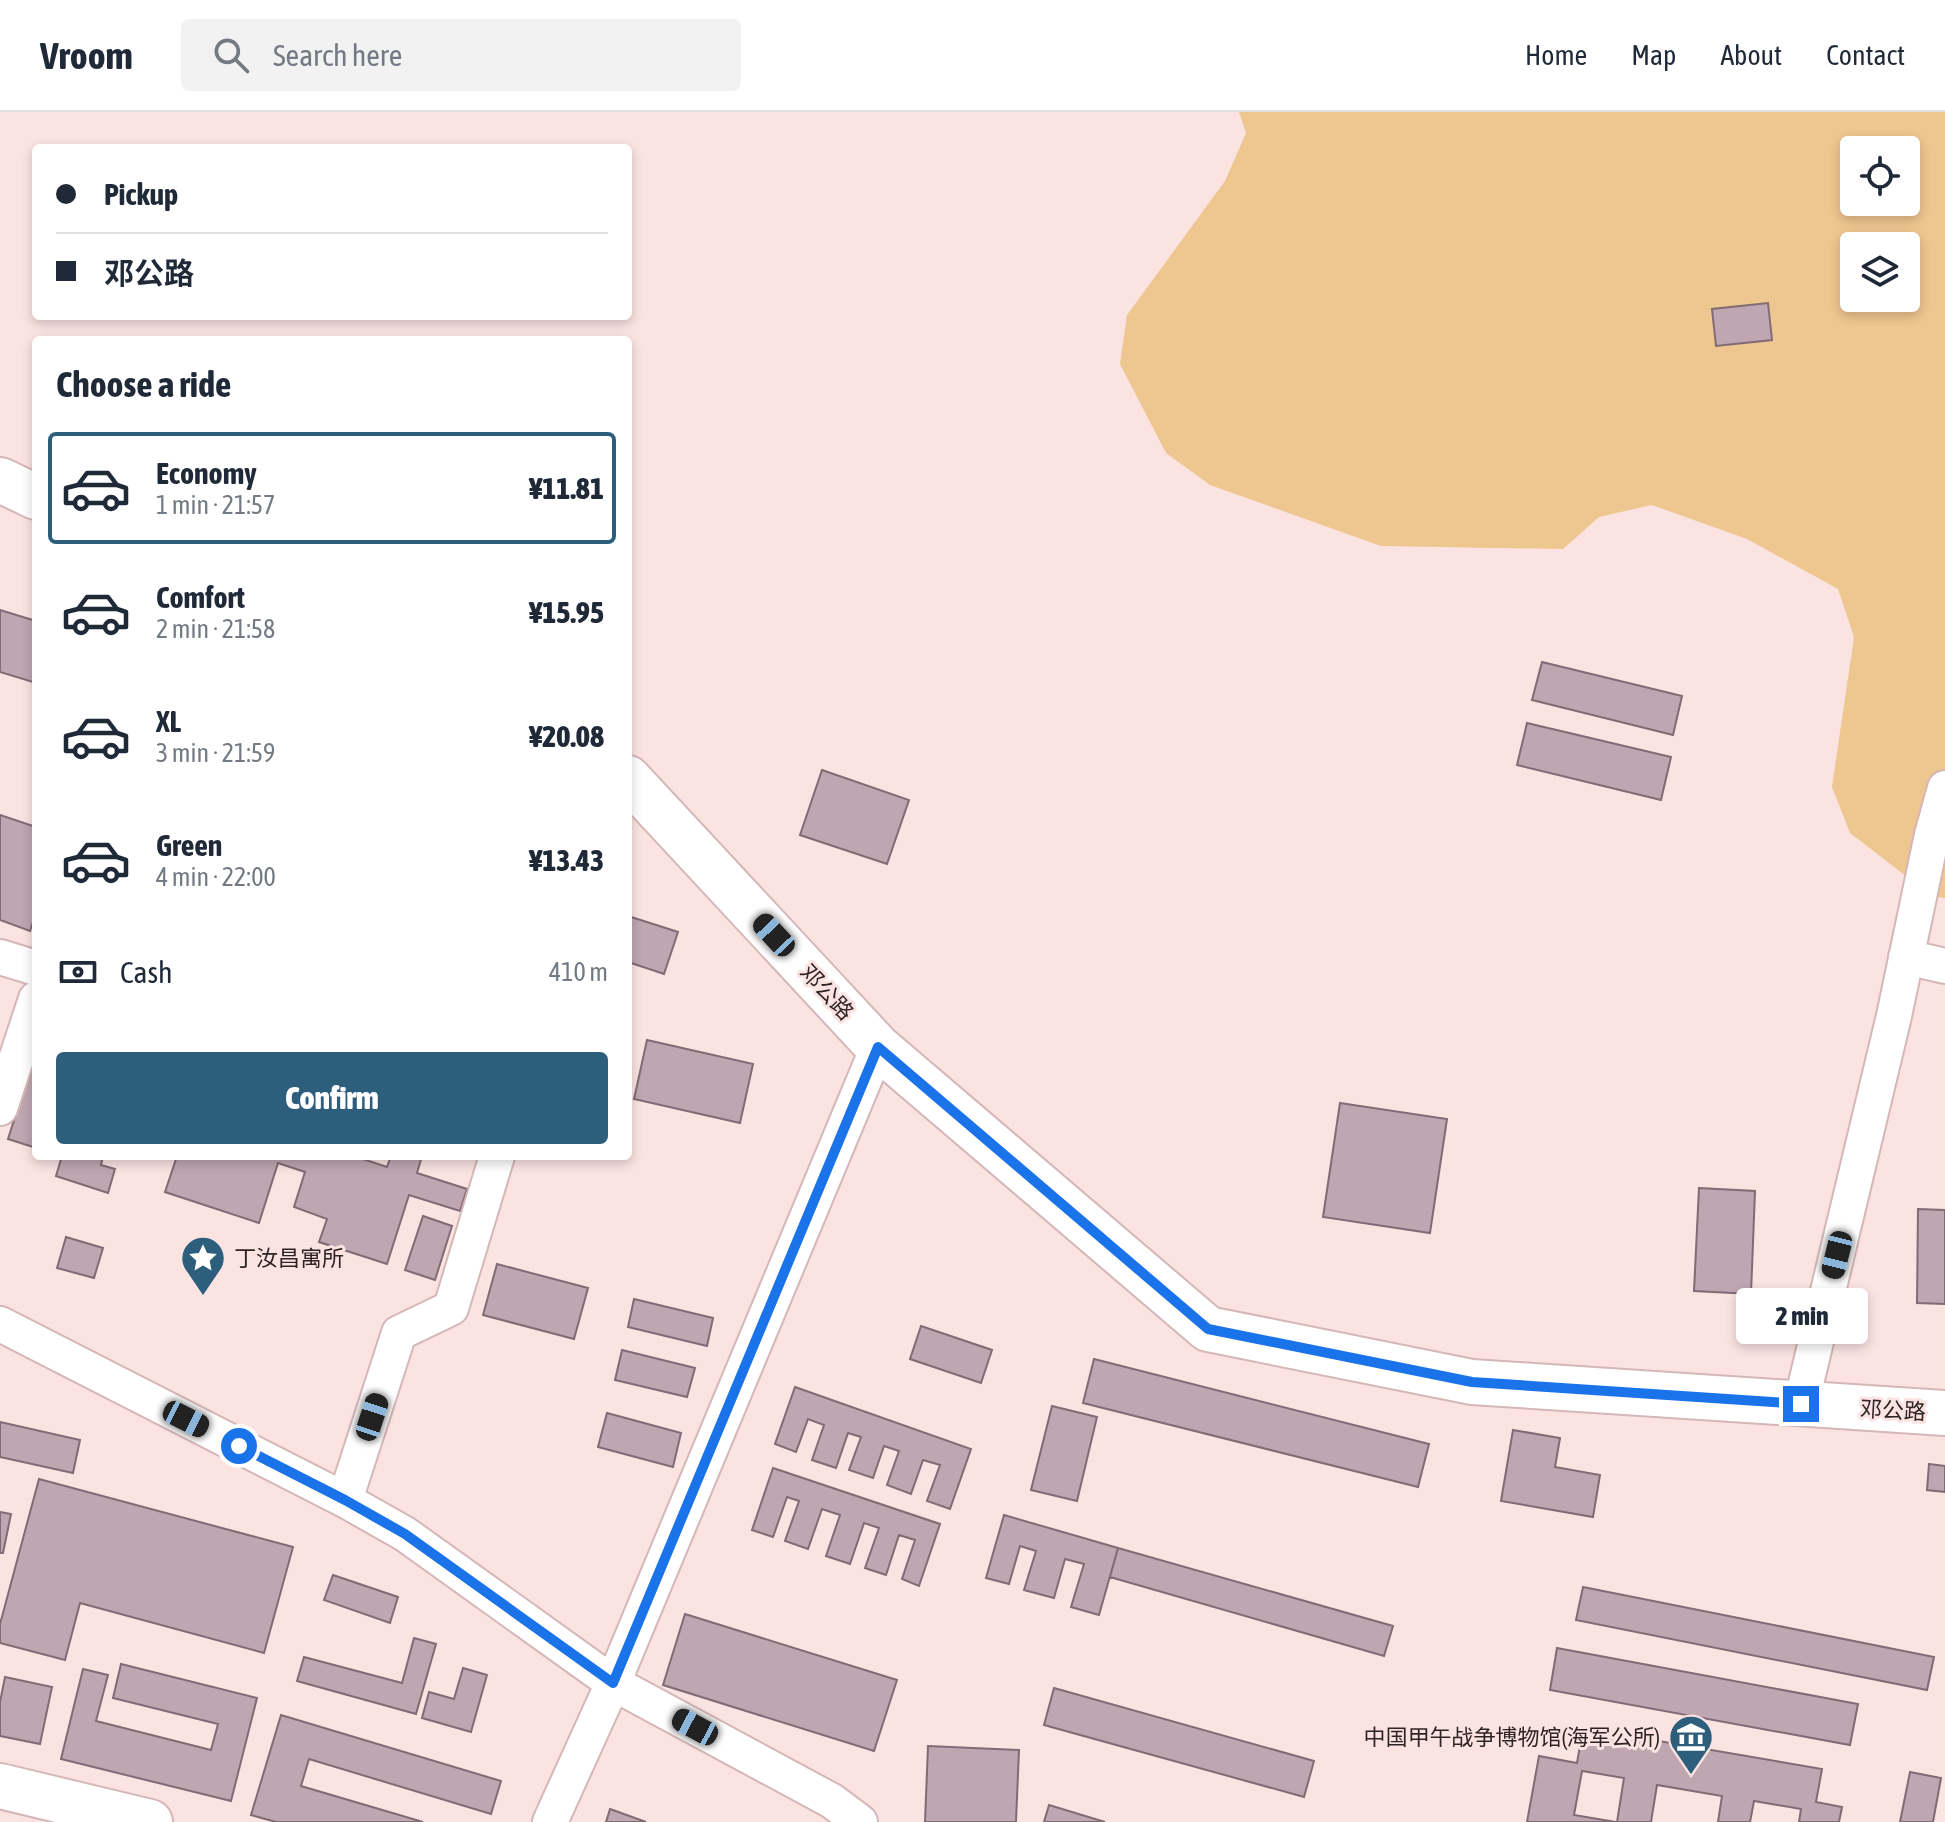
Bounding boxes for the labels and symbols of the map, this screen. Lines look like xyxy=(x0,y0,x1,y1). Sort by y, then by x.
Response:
car xyxy=(749,909,799,961)
street label: 邓公路 xyxy=(795,959,859,1025)
car xyxy=(1820,1229,1854,1281)
place icon: 丁汝昌寓所 xyxy=(179,1234,227,1297)
place label: 丁汝昌寓所 xyxy=(234,1245,344,1271)
callout: 2 min xyxy=(1735,1288,1867,1344)
route end xyxy=(1783,1386,1819,1422)
car xyxy=(353,1390,391,1444)
street label: 邓公路 xyxy=(1859,1395,1927,1425)
car xyxy=(159,1397,213,1441)
route start xyxy=(221,1428,257,1464)
car xyxy=(668,1705,722,1749)
museum icon: 中国甲午战争博物馆(海军公所) xyxy=(1667,1713,1715,1776)
place label: 中国甲午战争博物馆(海军公所) xyxy=(1363,1724,1660,1750)

